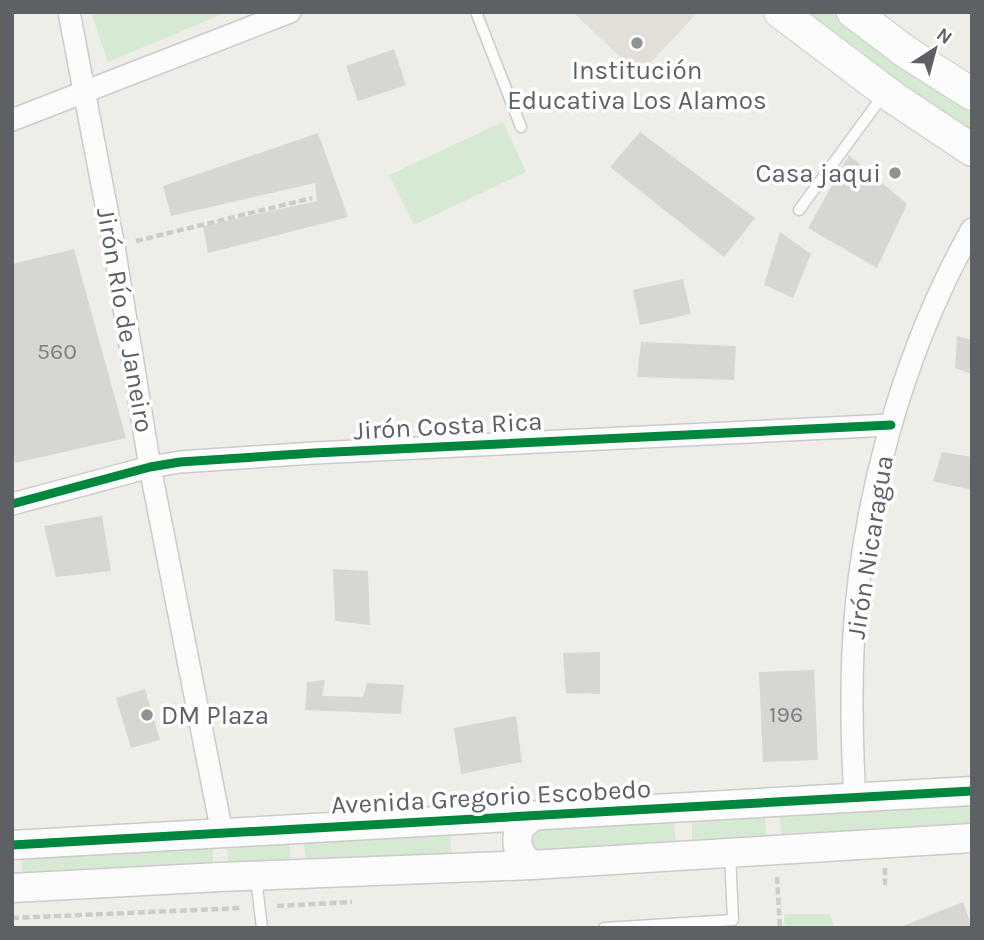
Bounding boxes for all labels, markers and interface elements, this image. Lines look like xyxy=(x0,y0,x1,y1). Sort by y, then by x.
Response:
north arrow xyxy=(900,14,970,84)
text: N xyxy=(932,23,956,49)
marker: Institución Educativa Los Alamos xyxy=(629,35,645,51)
place label: Institución Educativa Los Alamos xyxy=(507,55,767,116)
place label: Casa jaqui xyxy=(755,158,881,189)
marker: Casa jaqui xyxy=(887,165,903,181)
street label: Jirón Río de Janeiro xyxy=(90,205,160,435)
house number: 560 xyxy=(37,338,77,365)
street label: Jirón Costa Rica xyxy=(353,406,543,446)
street label: Jirón Nicaragua xyxy=(840,453,900,641)
place label: DM Plaza xyxy=(161,700,269,731)
house number: 196 xyxy=(769,701,803,728)
marker: DM Plaza xyxy=(139,707,155,723)
street label: Avenida Gregorio Escobedo xyxy=(330,773,652,821)

